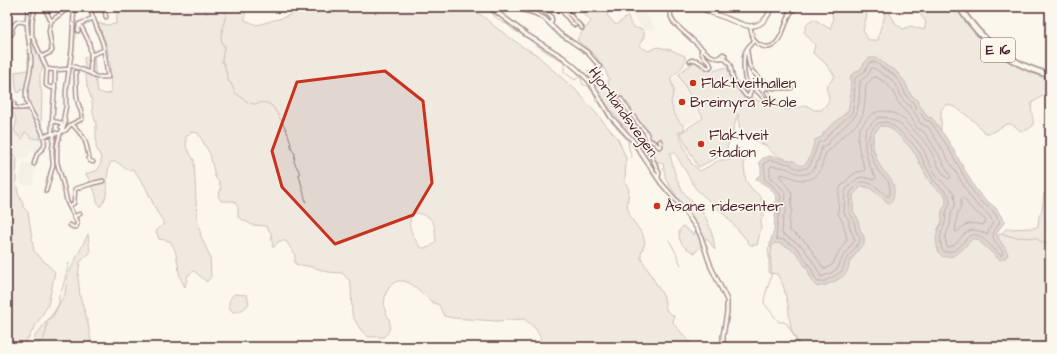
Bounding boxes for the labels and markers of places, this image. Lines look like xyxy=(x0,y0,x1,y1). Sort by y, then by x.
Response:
place label: Flaktveithallen xyxy=(701,73,797,94)
marker: Flaktveithallen xyxy=(688,78,698,88)
place label: Breimyra skole xyxy=(690,92,797,114)
marker: Breimyra skole xyxy=(677,97,687,107)
place label: Flaktveit stadion xyxy=(709,125,769,163)
marker: Flaktveit stadion xyxy=(696,139,706,149)
place label: Åsane ridesenter xyxy=(665,196,783,217)
marker: Åsane ridesenter xyxy=(652,201,662,211)

